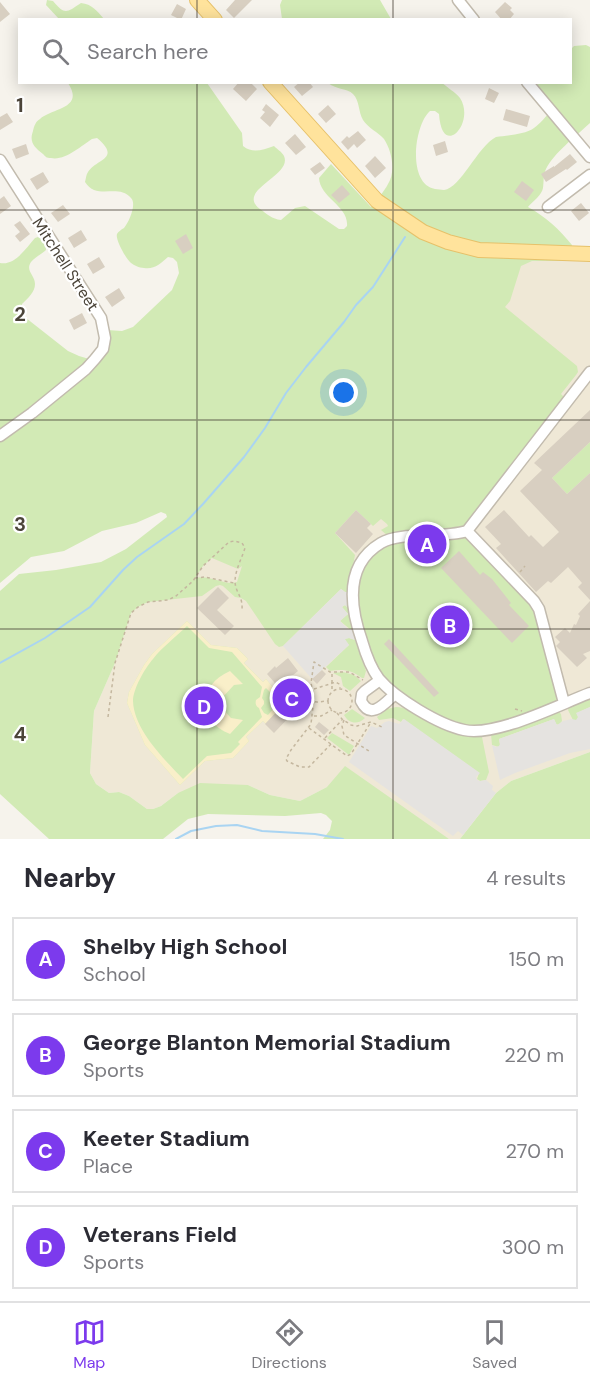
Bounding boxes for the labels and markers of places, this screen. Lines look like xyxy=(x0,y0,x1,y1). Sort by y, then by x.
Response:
pin: A xyxy=(408,522,446,566)
pin: B xyxy=(430,602,470,648)
pin: C xyxy=(272,676,312,720)
pin: D xyxy=(184,684,224,728)

